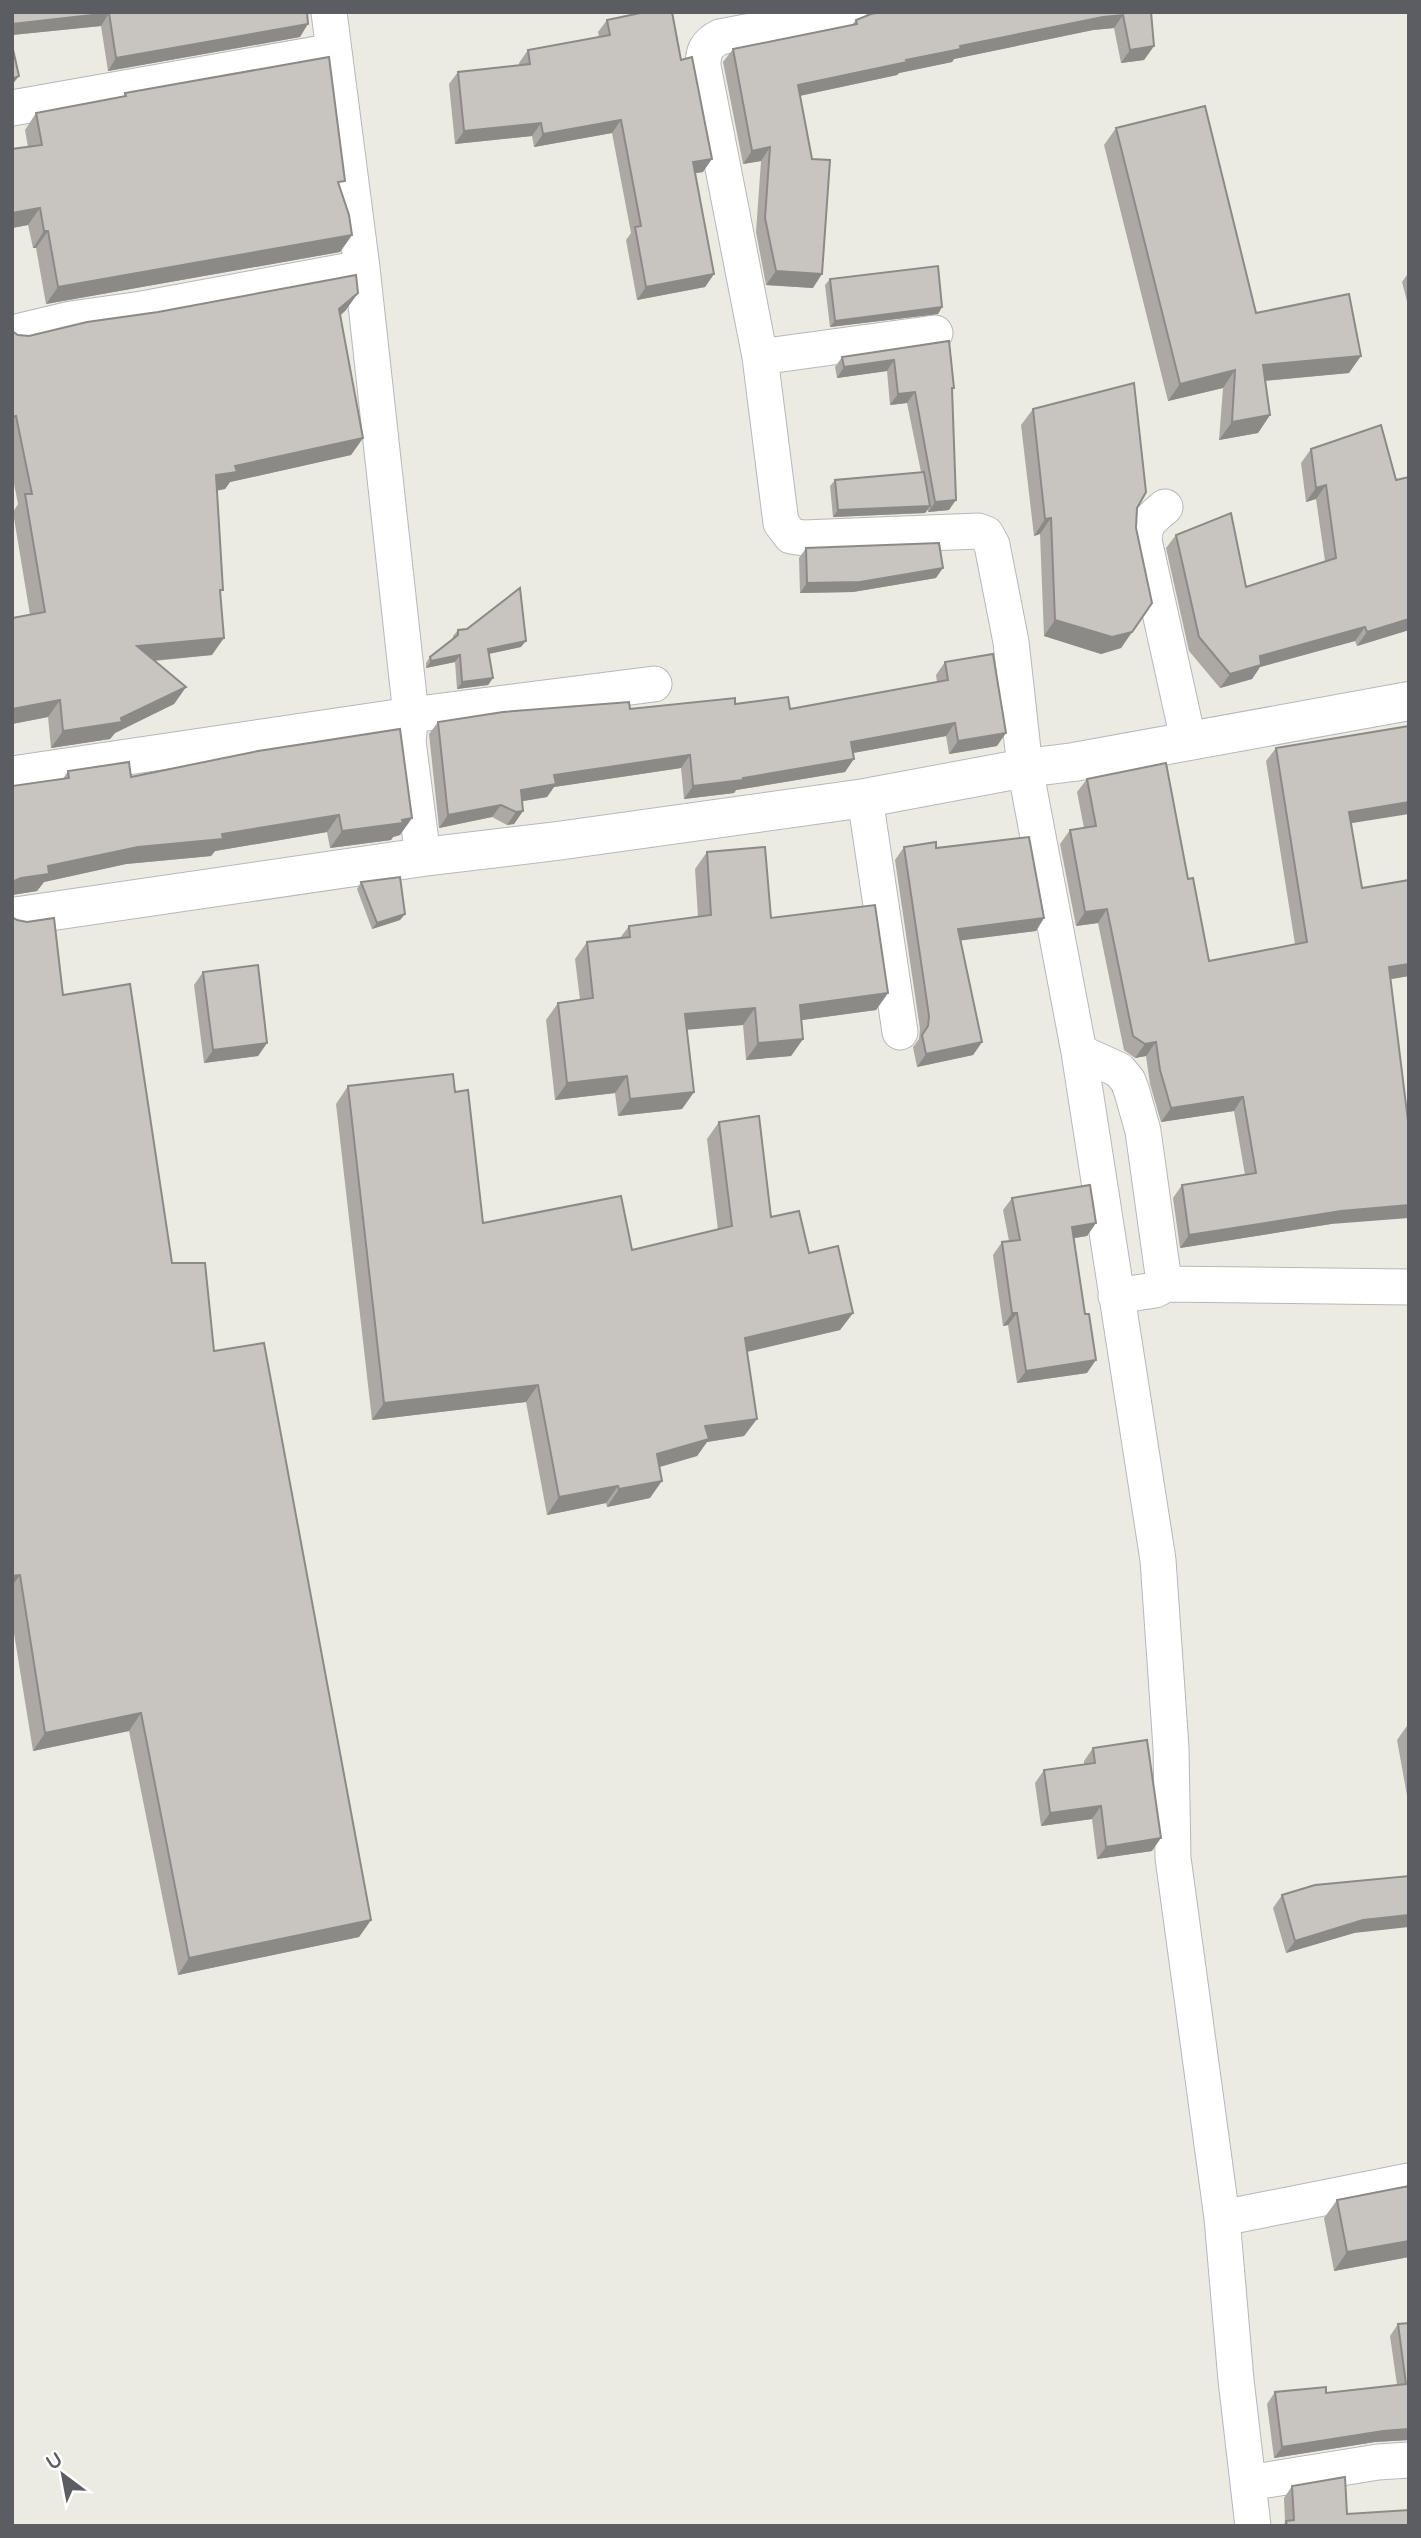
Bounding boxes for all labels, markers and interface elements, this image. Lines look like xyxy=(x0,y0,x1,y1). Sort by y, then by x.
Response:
north arrow xyxy=(28,2440,98,2510)
text: U xyxy=(43,2448,66,2475)

